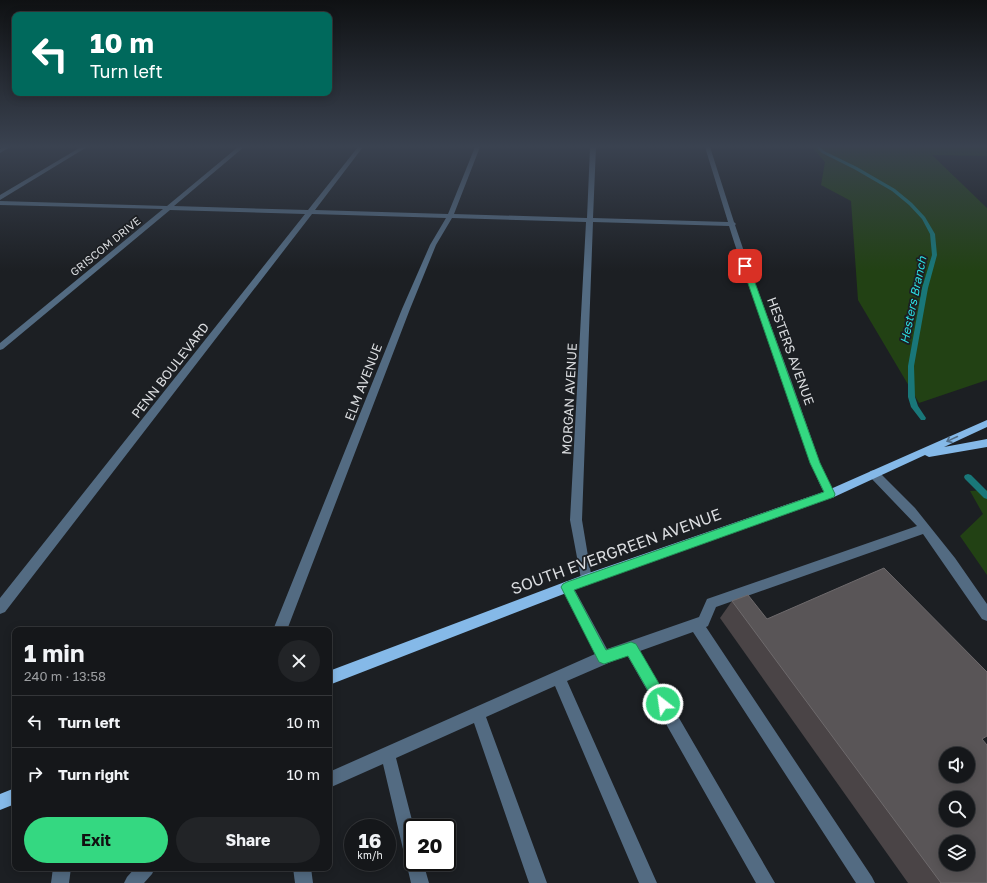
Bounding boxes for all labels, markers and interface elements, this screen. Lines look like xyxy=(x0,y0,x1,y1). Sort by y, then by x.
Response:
text: 10 m xyxy=(90,26,154,59)
icon: left xyxy=(24,28,76,80)
text: Turn left xyxy=(90,60,163,82)
street label: GRISCOM DRIVE xyxy=(67,214,143,278)
pin xyxy=(728,249,762,283)
water label: Hesters Branch xyxy=(896,254,930,345)
icon: arrive xyxy=(734,255,756,277)
street label: HESTERS AVENUE xyxy=(764,295,818,407)
street label: PENN BOULEVARD xyxy=(128,319,212,421)
street label: ELM AVENUE xyxy=(341,341,385,423)
street label: MORGAN AVENUE xyxy=(558,343,580,455)
one-way arrow xyxy=(946,436,958,443)
street label: SOUTH EVERGREEN AVENUE xyxy=(508,504,724,598)
text: 1 min xyxy=(24,638,84,667)
button: close xyxy=(278,640,320,682)
text: 240 m · 13:58 xyxy=(24,668,106,684)
position arrow xyxy=(642,683,684,725)
icon: left xyxy=(24,711,46,733)
text: Turn left xyxy=(58,713,120,731)
text: 10 m xyxy=(286,713,320,731)
map controls xyxy=(939,747,975,871)
button: sound xyxy=(939,747,975,783)
icon: right xyxy=(24,763,46,785)
text: Turn right xyxy=(58,765,129,783)
text: 10 m xyxy=(286,765,320,783)
button: search xyxy=(939,791,975,827)
button: Exit xyxy=(24,817,168,863)
button: Share xyxy=(176,817,320,863)
speed limit sign: 20 xyxy=(404,819,456,871)
text: 16 xyxy=(358,828,381,852)
button: layers xyxy=(939,835,975,871)
text: km/h xyxy=(357,849,383,861)

